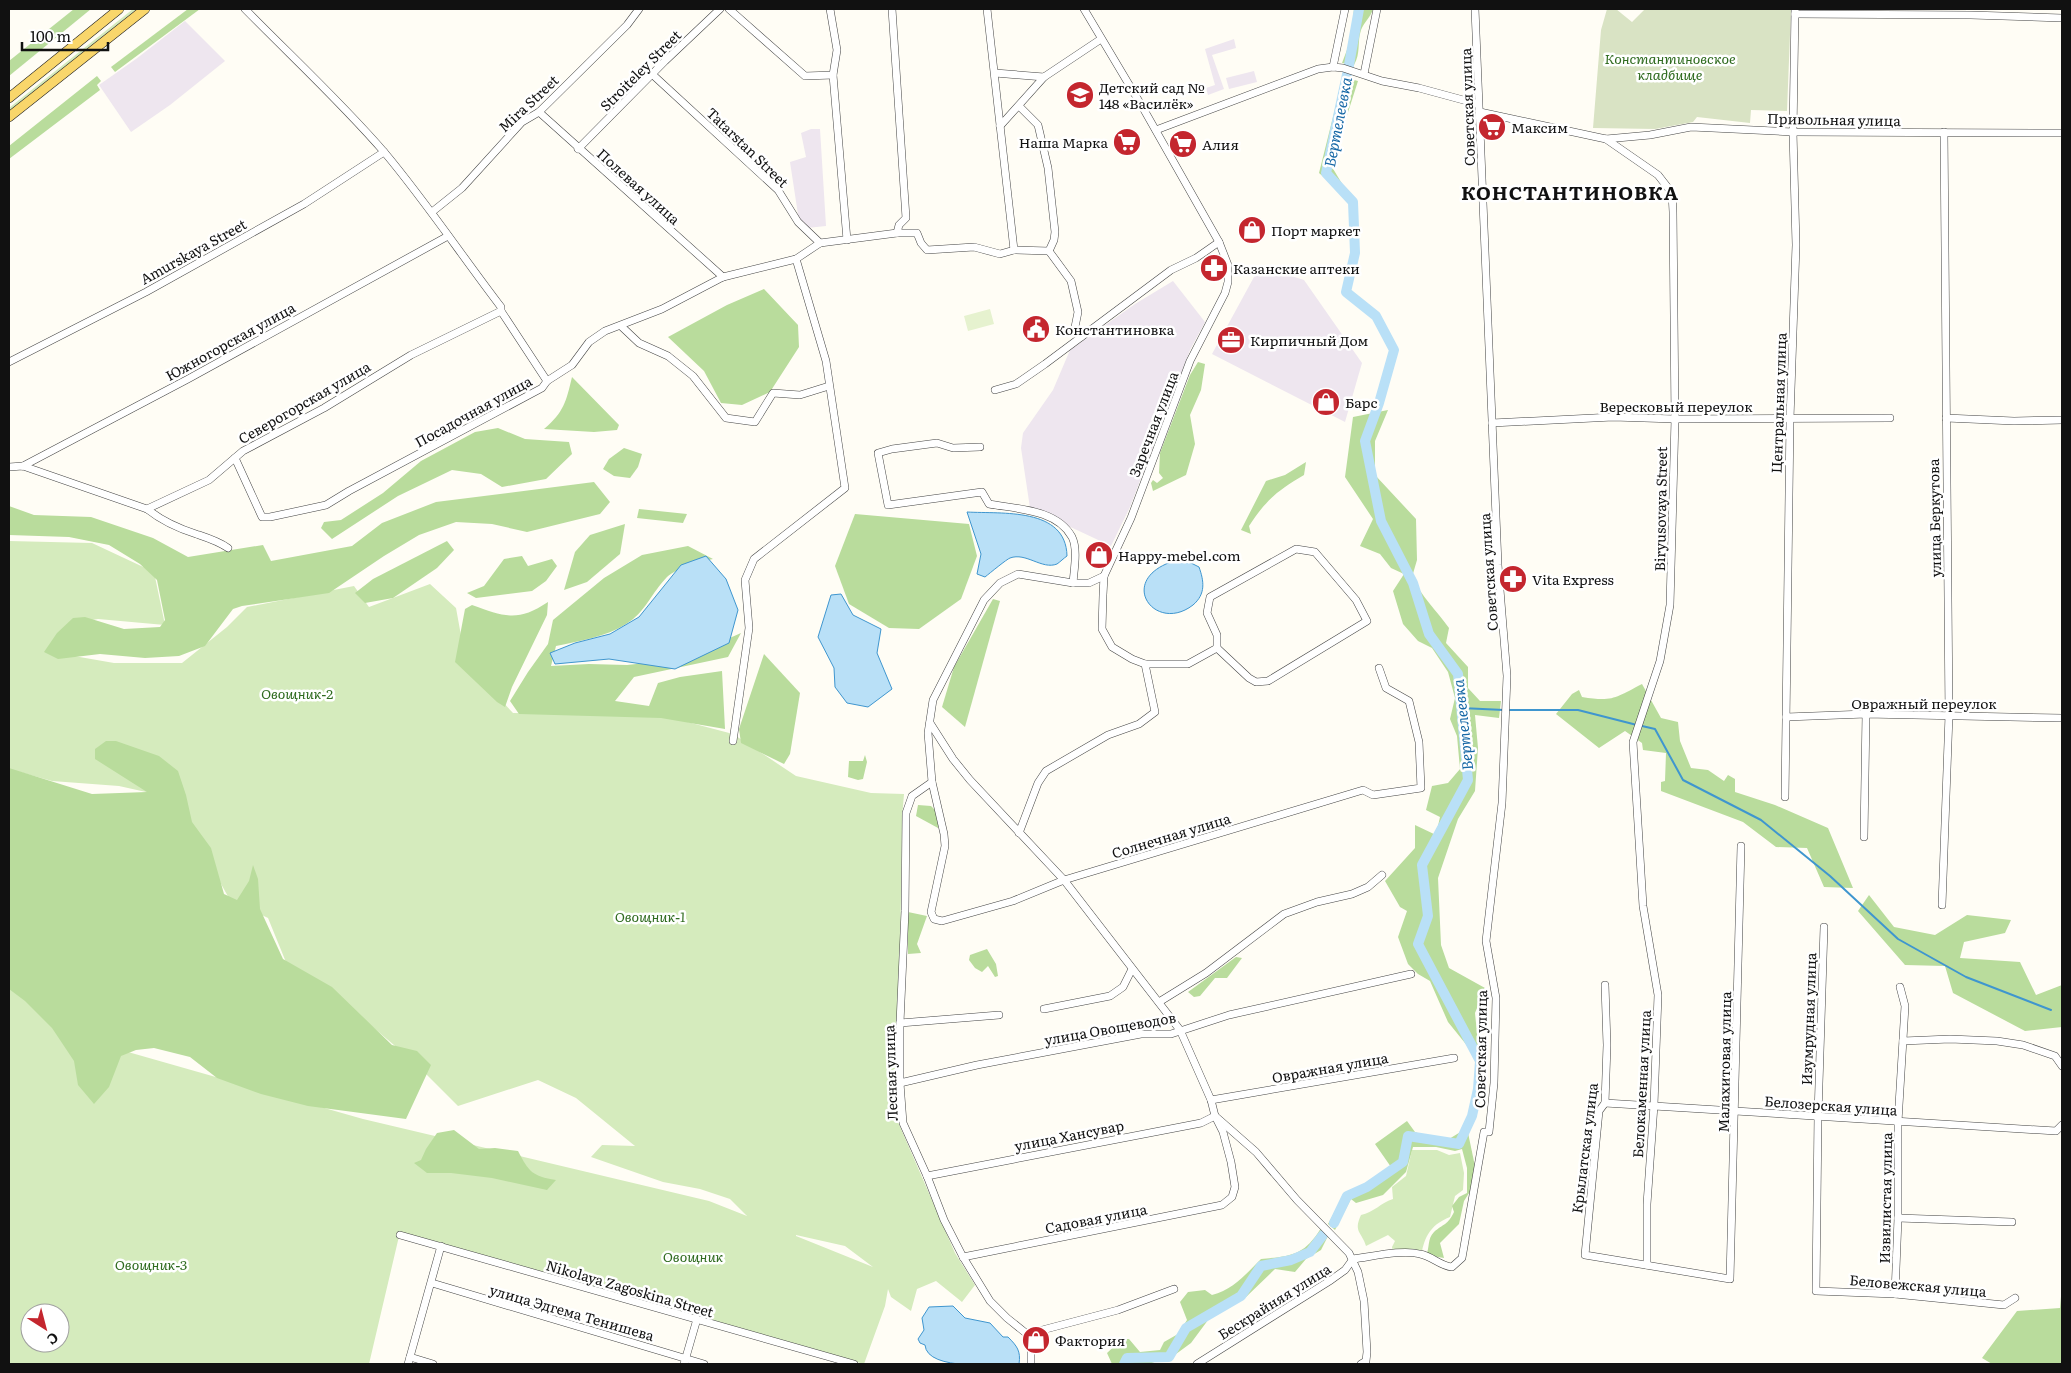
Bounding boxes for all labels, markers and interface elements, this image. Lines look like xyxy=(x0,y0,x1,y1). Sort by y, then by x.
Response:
scale bar xyxy=(22,20,109,52)
text: 100 m xyxy=(30,24,71,47)
street label: Stroiteley Street xyxy=(595,25,685,115)
street label: Советская улица xyxy=(1455,47,1479,166)
park label: Константиновское кладбище xyxy=(1604,48,1736,84)
street label: Mira Street xyxy=(494,70,563,136)
water label: Вертелеевка xyxy=(1317,75,1357,169)
place label: Детский сад № 148 «Василёк» xyxy=(1099,77,1205,113)
school or university icon: Детский сад № 148 «Василёк» xyxy=(1065,80,1095,110)
street label: Tatarstan Street xyxy=(702,103,794,192)
street label: Привольная улица xyxy=(1767,108,1901,130)
supermarket icon: Максим xyxy=(1477,112,1507,142)
place label: Максим xyxy=(1511,117,1568,137)
supermarket icon: Наша Марка xyxy=(1112,127,1142,157)
supermarket icon: Алия xyxy=(1168,129,1198,159)
place label: Наша Марка xyxy=(1019,132,1108,152)
place label: Алия xyxy=(1202,134,1239,154)
street label: Полевая улица xyxy=(593,143,685,229)
district label: КОНСТАНТИНОВКА xyxy=(1461,178,1679,206)
street label: Amurskaya Street xyxy=(136,213,250,289)
shop icon: Порт маркет xyxy=(1237,215,1267,245)
place label: Порт маркет xyxy=(1271,220,1361,240)
pharmacy icon: Казанские аптеки xyxy=(1199,253,1229,283)
place label: Казанские аптеки xyxy=(1233,258,1360,278)
street label: Южногорская улица xyxy=(161,297,299,385)
public building icon: Константиновка xyxy=(1021,314,1051,344)
place label: Константиновка xyxy=(1055,319,1175,339)
office icon: Кирпичный Дом xyxy=(1216,325,1246,355)
place label: Кирпичный Дом xyxy=(1250,330,1369,350)
street label: Центральная улица xyxy=(1766,332,1790,474)
street label: Северогорская улица xyxy=(234,356,374,448)
street label: Заречная улица xyxy=(1124,368,1182,480)
street label: Посадочная улица xyxy=(411,370,536,452)
shop icon: Барс xyxy=(1311,387,1341,417)
place label: Барс xyxy=(1345,392,1378,412)
street label: Вересковый переулок xyxy=(1600,396,1753,416)
street label: Biryusovaya Street xyxy=(1649,446,1671,572)
street label: улица Беркутова xyxy=(1923,458,1945,578)
street label: Советская улица xyxy=(1474,512,1502,632)
shop icon: Happy-mebel.com xyxy=(1084,540,1114,570)
place label: Happy-mebel.com xyxy=(1118,545,1241,565)
pharmacy icon: Vita Express xyxy=(1498,564,1528,594)
place label: Vita Express xyxy=(1532,569,1614,589)
water label: Вертелеевка xyxy=(1446,678,1478,772)
park label: Овощник-2 xyxy=(261,683,333,703)
street label: Овражный переулок xyxy=(1851,693,1997,713)
street label: Солнечная улица xyxy=(1109,807,1233,863)
park label: Овощник-1 xyxy=(615,906,685,926)
street label: Изумрудная улица xyxy=(1796,952,1820,1086)
street label: Советская улица xyxy=(1469,989,1491,1108)
street label: Малахитовая улица xyxy=(1713,991,1735,1133)
street label: улица Овощеводов xyxy=(1042,1007,1178,1049)
street label: Белокаменная улица xyxy=(1627,1009,1655,1159)
street label: Лесная улица xyxy=(878,1024,902,1121)
street label: Овражная улица xyxy=(1270,1047,1390,1087)
street label: Крылатская улица xyxy=(1566,1081,1602,1215)
street label: Белозерская улица xyxy=(1764,1090,1899,1120)
street label: улица Хансувар xyxy=(1013,1115,1125,1155)
street label: Извилистая улица xyxy=(1874,1132,1896,1264)
street label: Садовая улица xyxy=(1043,1198,1149,1238)
park label: Овощник xyxy=(663,1246,724,1266)
park label: Овощник-3 xyxy=(115,1254,187,1274)
street label: Nikolaya Zagoskina Street xyxy=(544,1254,716,1322)
street label: Бескрайняя улица xyxy=(1214,1258,1335,1344)
street label: Беловежская улица xyxy=(1849,1269,1988,1301)
street label: улица Эдгема Тенишева xyxy=(487,1279,657,1345)
north arrow xyxy=(20,1303,70,1353)
shop icon: Фактория xyxy=(1021,1325,1051,1355)
text: С xyxy=(43,1328,63,1350)
place label: Фактория xyxy=(1055,1330,1125,1350)

